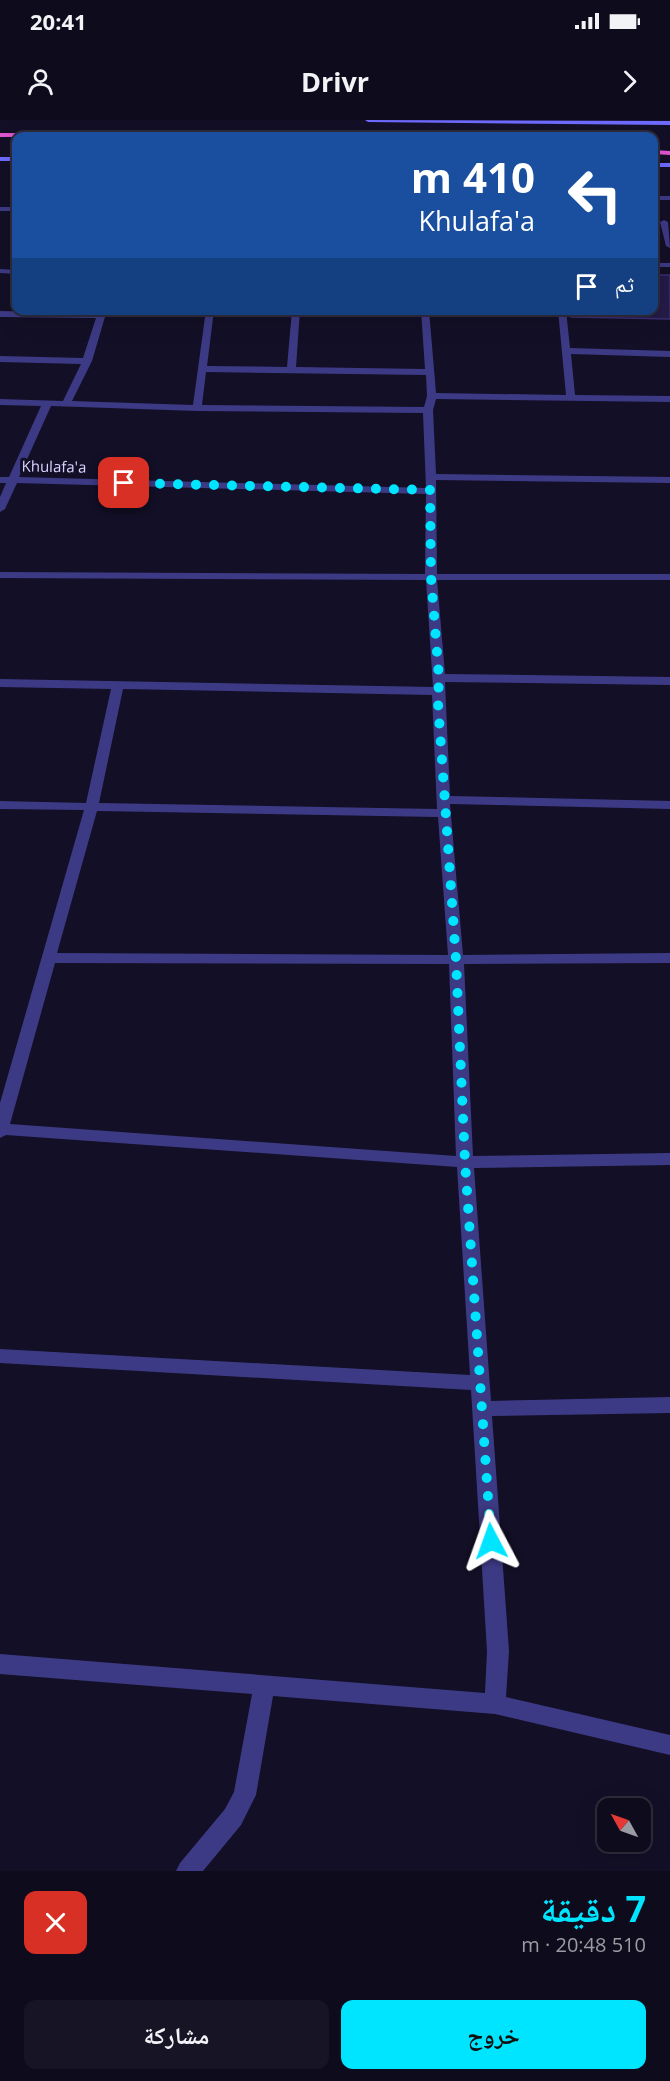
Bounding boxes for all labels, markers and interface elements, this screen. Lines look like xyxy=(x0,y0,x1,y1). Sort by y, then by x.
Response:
text: 20:41 xyxy=(30,6,87,36)
text: Drivr xyxy=(301,63,369,100)
icon: person xyxy=(24,65,57,98)
icon: forward xyxy=(613,65,646,98)
text: 410 m xyxy=(411,148,535,205)
icon: left xyxy=(556,156,634,234)
text: Khulafa'a xyxy=(419,202,535,239)
text: ثم xyxy=(615,268,634,298)
icon: arrive xyxy=(570,270,603,303)
street label: Khulafa'a xyxy=(21,455,87,477)
pin xyxy=(98,457,149,508)
icon: arrive xyxy=(107,466,140,499)
position arrow xyxy=(459,1509,523,1573)
north arrow xyxy=(597,1798,651,1852)
map controls xyxy=(597,1798,651,1852)
text: 7 دقيقة xyxy=(540,1884,646,1933)
button: close xyxy=(24,1891,87,1954)
text: 510 m · 20:48 xyxy=(521,1931,646,1958)
button: مشاركة xyxy=(24,2000,329,2069)
button: خروج xyxy=(341,2000,646,2069)

